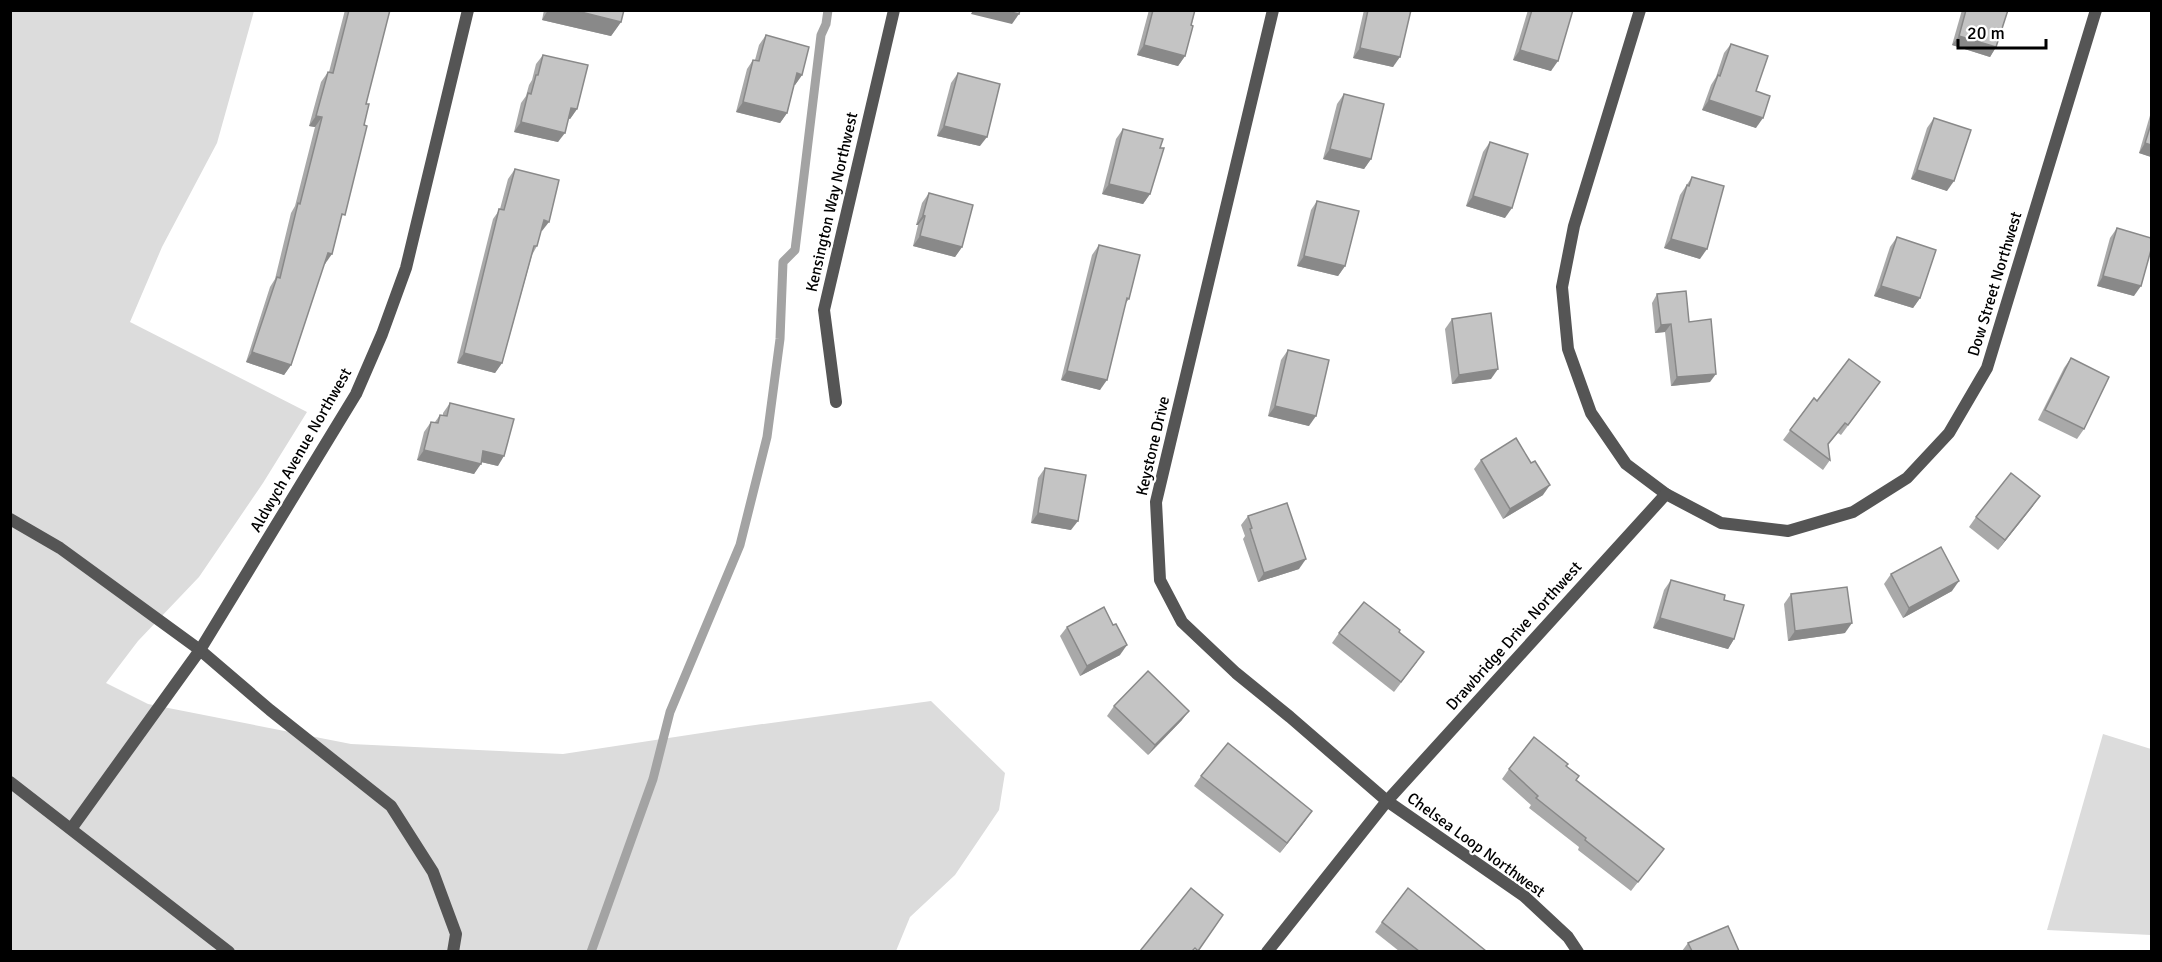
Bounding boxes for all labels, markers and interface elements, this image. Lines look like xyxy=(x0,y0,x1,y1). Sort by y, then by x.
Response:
scale bar xyxy=(1958,12,2046,50)
text: 20 m xyxy=(1967,22,2005,44)
street label: Kensington Way Northwest xyxy=(802,110,863,294)
street label: Dow Street Northwest xyxy=(1963,209,2027,359)
street label: Aldwych Avenue Northwest xyxy=(246,364,356,536)
street label: Keystone Drive xyxy=(1132,394,1174,498)
street label: Drawbridge Drive Northwest xyxy=(1442,557,1587,715)
street label: Chelsea Loop Northwest xyxy=(1403,788,1549,902)

